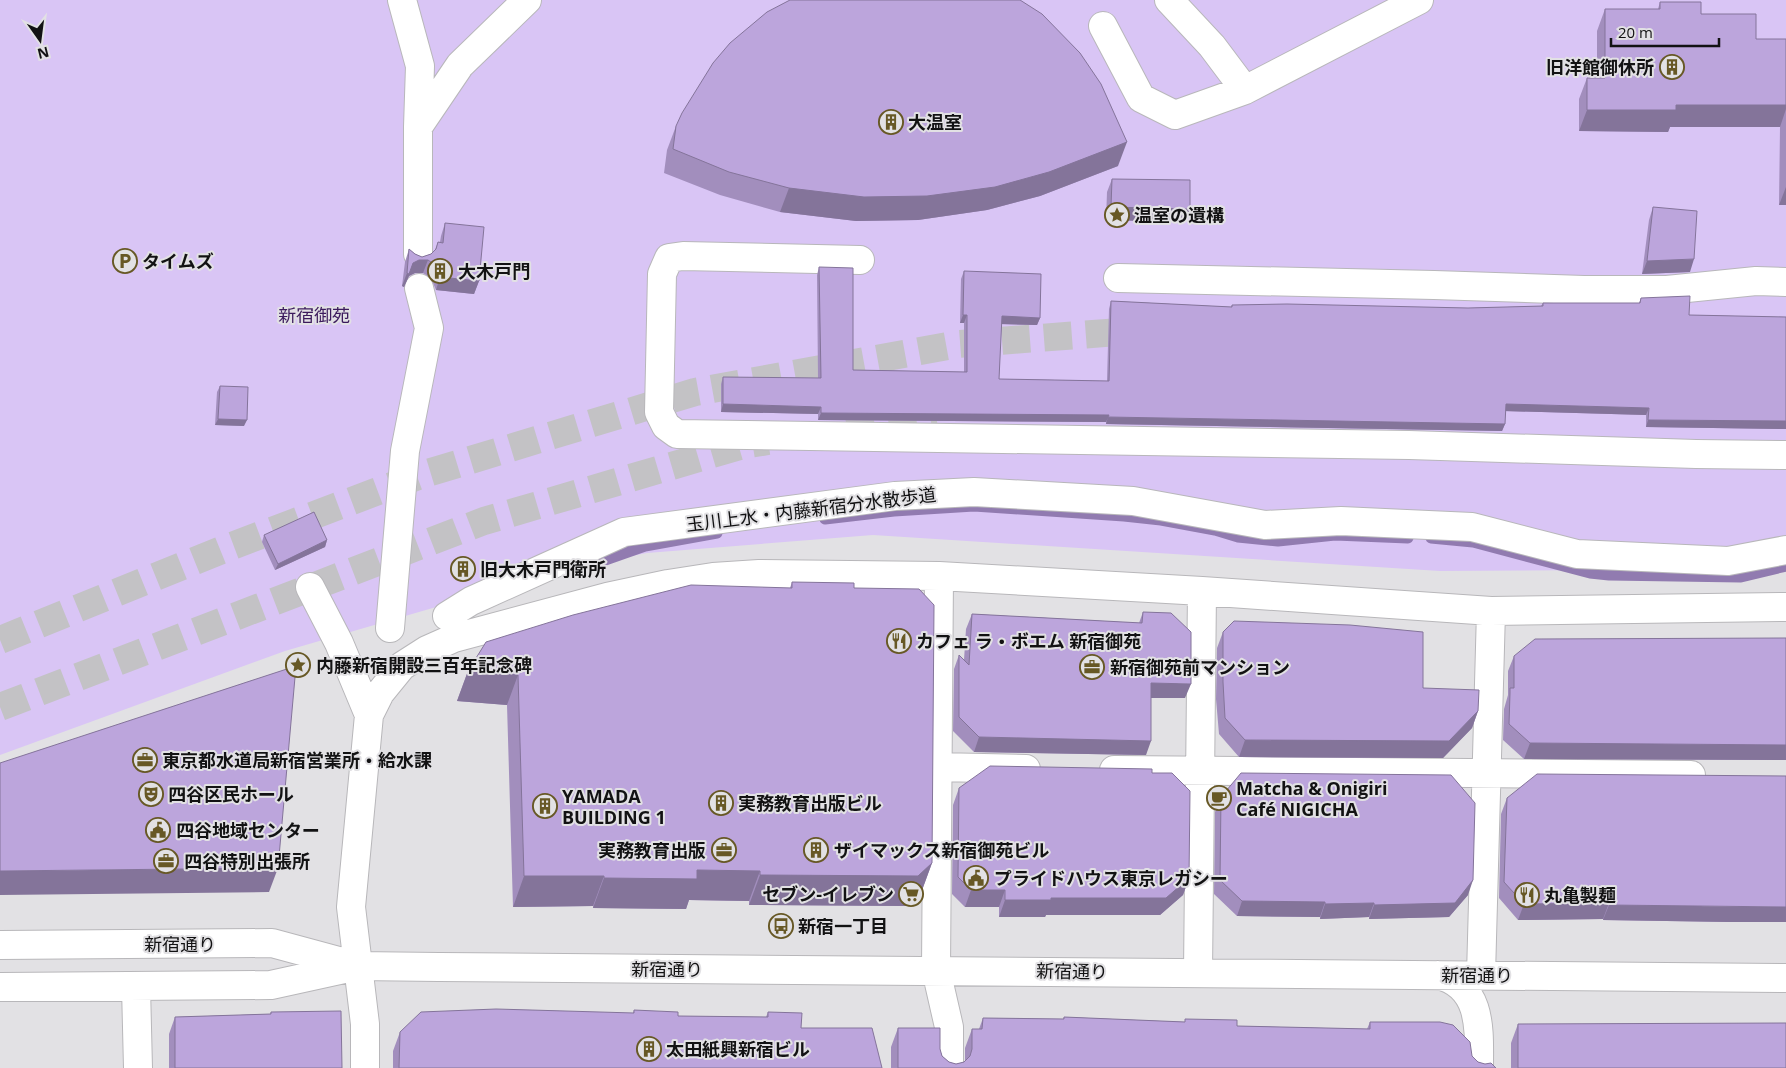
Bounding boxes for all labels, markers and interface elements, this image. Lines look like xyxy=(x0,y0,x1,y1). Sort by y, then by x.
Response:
north arrow xyxy=(15,15,65,65)
scale bar xyxy=(1611,15,1718,47)
text: 20 m xyxy=(1618,22,1653,42)
text: N xyxy=(35,43,51,64)
building icon: 旧洋館御休所 xyxy=(1659,54,1685,80)
place label: 旧洋館御休所 xyxy=(1546,55,1654,79)
building icon: 大温室 xyxy=(878,109,904,135)
place label: 大温室 xyxy=(908,110,962,134)
place icon: 温室の遺構 xyxy=(1104,202,1130,228)
place label: 温室の遺構 xyxy=(1134,203,1224,227)
parking icon: タイムズ xyxy=(112,248,138,274)
place label: タイムズ xyxy=(142,249,214,273)
building icon: 大木戸門 xyxy=(427,258,453,284)
place label: 大木戸門 xyxy=(458,259,530,283)
park label: 新宿御苑 xyxy=(278,303,350,327)
street label: 玉川上水・内藤新宿分水散歩道 xyxy=(684,482,938,536)
building icon: 旧大木戸門衛所 xyxy=(450,556,476,582)
place label: 旧大木戸門衛所 xyxy=(480,557,606,581)
restaurant icon: カフェ ラ・ボエム 新宿御苑 xyxy=(886,628,912,654)
place label: カフェ ラ・ボエム 新宿御苑 xyxy=(916,629,1141,653)
place icon: 内藤新宿開設三百年記念碑 xyxy=(285,652,311,678)
place label: 内藤新宿開設三百年記念碑 xyxy=(316,653,532,677)
office icon: 新宿御苑前マンション xyxy=(1079,654,1105,680)
place label: 新宿御苑前マンション xyxy=(1110,655,1290,679)
office icon: 東京都水道局新宿営業所・給水課 xyxy=(132,747,158,773)
place label: 東京都水道局新宿営業所・給水課 xyxy=(162,748,432,772)
place label: Matcha & Onigiri Café NIGICHA xyxy=(1236,776,1387,821)
theatre icon: 四谷区民ホール xyxy=(138,781,164,807)
place label: 四谷区民ホール xyxy=(168,782,294,806)
place label: YAMADA BUILDING 1 xyxy=(562,784,666,829)
cafe icon: Matcha & Onigiri Café NIGICHA xyxy=(1206,785,1232,811)
building icon: 実務教育出版ビル xyxy=(708,790,734,816)
place label: 実務教育出版ビル xyxy=(738,791,882,815)
building icon: YAMADA BUILDING 1 xyxy=(532,793,558,819)
public building icon: 四谷地域センター xyxy=(145,817,171,843)
place label: 四谷地域センター xyxy=(176,818,320,842)
office icon: 実務教育出版 xyxy=(711,837,737,863)
building icon: ザイマックス新宿御苑ビル xyxy=(803,837,829,863)
place label: 実務教育出版 xyxy=(598,838,706,862)
place label: ザイマックス新宿御苑ビル xyxy=(834,838,1049,862)
office icon: 四谷特別出張所 xyxy=(153,848,179,874)
place label: 四谷特別出張所 xyxy=(184,849,310,873)
public building icon: プライドハウス東京レガシー xyxy=(963,865,989,891)
place label: プライドハウス東京レガシー xyxy=(994,866,1228,890)
supermarket icon: セブン-イレブン xyxy=(898,881,924,907)
place label: セブン-イレブン xyxy=(762,882,894,906)
restaurant icon: 丸亀製麺 xyxy=(1514,882,1540,908)
place label: 丸亀製麺 xyxy=(1544,883,1616,907)
bus stop icon: 新宿一丁目 xyxy=(768,913,794,939)
place label: 新宿一丁目 xyxy=(798,914,888,938)
street label: 新宿通り xyxy=(144,932,216,956)
street label: 新宿通り xyxy=(631,957,703,981)
street label: 新宿通り xyxy=(1036,958,1108,984)
street label: 新宿通り xyxy=(1441,963,1513,987)
building icon: 太田紙興新宿ビル xyxy=(636,1036,662,1062)
place label: 太田紙興新宿ビル xyxy=(666,1037,810,1061)

